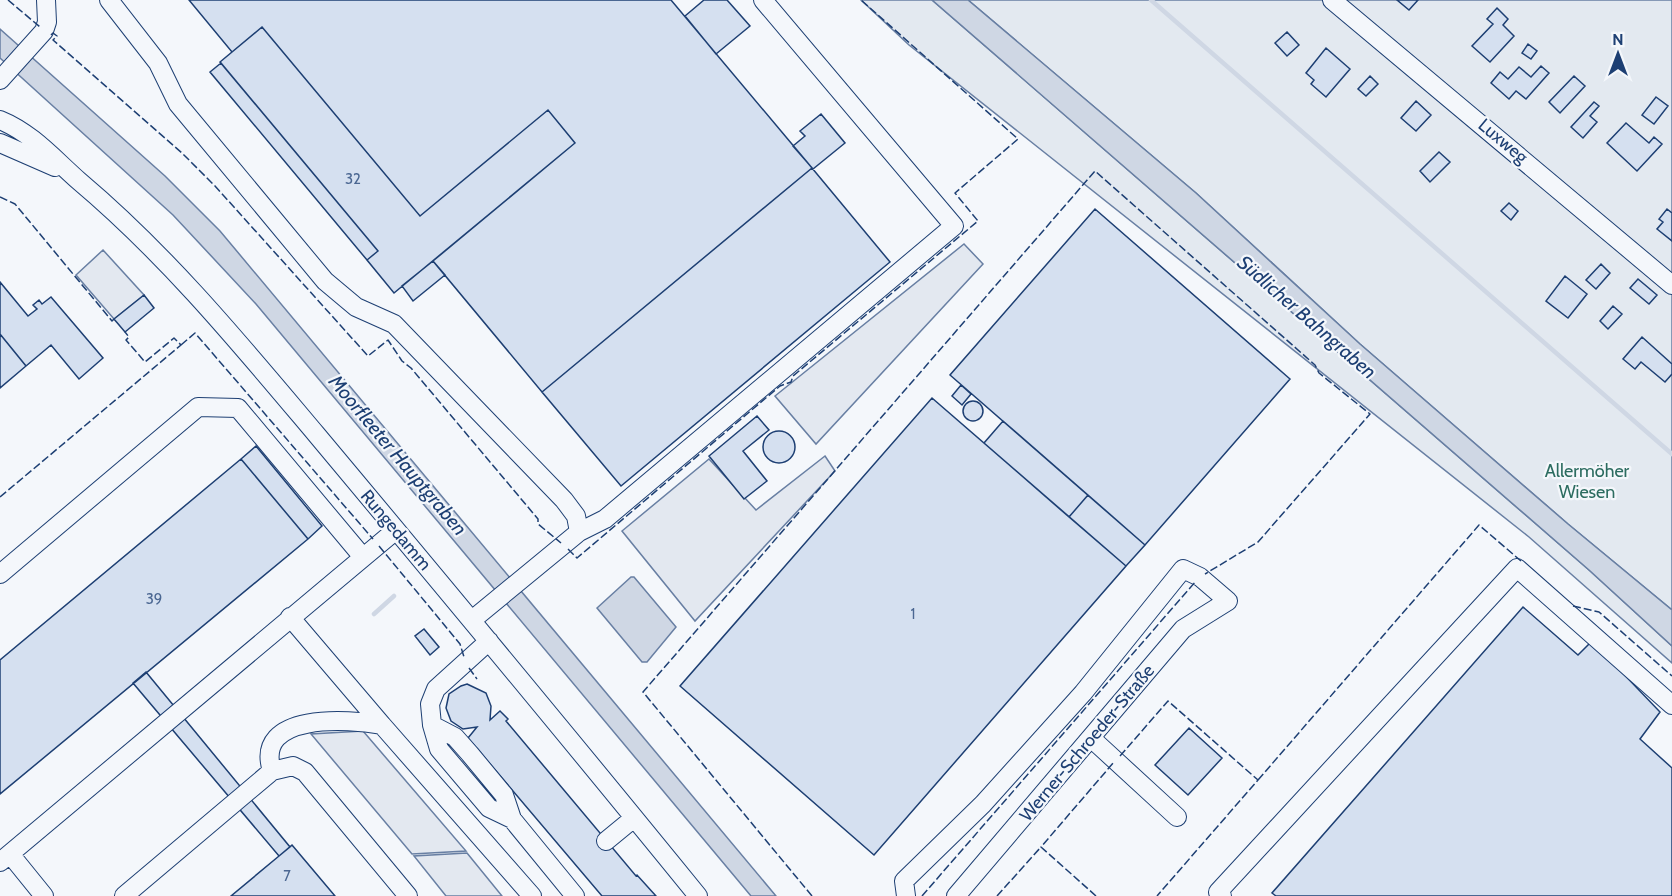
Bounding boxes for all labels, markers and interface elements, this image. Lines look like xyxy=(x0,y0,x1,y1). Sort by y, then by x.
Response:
north arrow xyxy=(1588,24,1648,84)
text: N xyxy=(1612,30,1624,49)
street label: Luxweg xyxy=(1474,114,1533,169)
house number: 32 xyxy=(345,170,361,188)
water label: Südlicher Bahngraben xyxy=(1233,250,1381,384)
water label: Moorfleeter Hauptgraben xyxy=(323,369,472,540)
park label: Allermöher Wiesen xyxy=(1545,460,1630,503)
street label: Rungedamm xyxy=(356,485,436,575)
house number: 39 xyxy=(146,590,162,608)
house number: 1 xyxy=(911,605,915,623)
street label: Werner-Schroeder-Straße xyxy=(1015,660,1159,826)
house number: 7 xyxy=(283,867,291,885)

